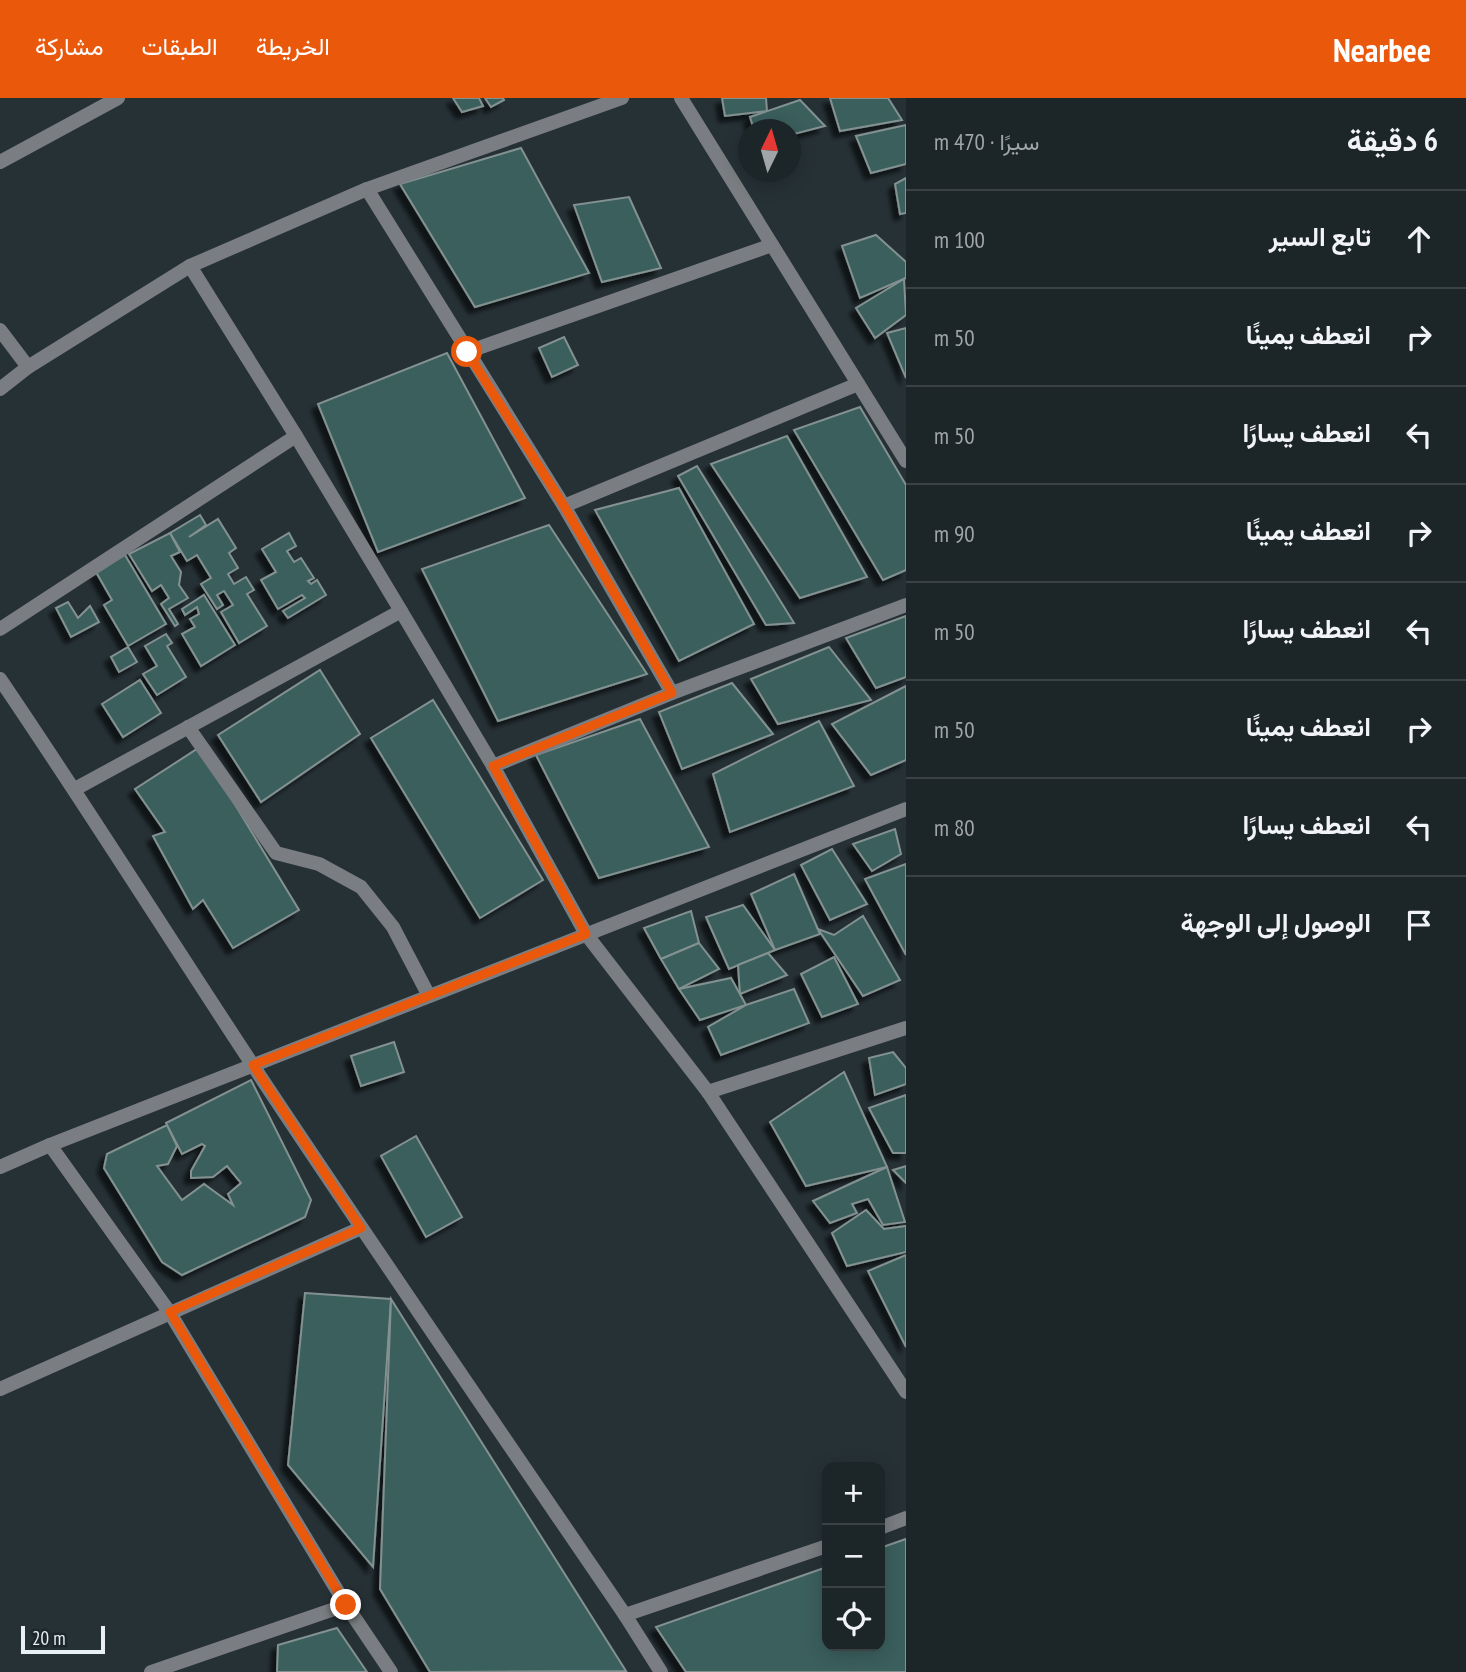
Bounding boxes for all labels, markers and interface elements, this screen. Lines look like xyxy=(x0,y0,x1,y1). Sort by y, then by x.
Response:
text: Nearbee xyxy=(1333,28,1431,71)
text: مشاركة xyxy=(35,31,103,62)
text: الطبقات xyxy=(141,31,218,62)
text: الخريطة xyxy=(256,31,330,62)
north arrow xyxy=(738,119,801,182)
text: 6 دقيقة xyxy=(1347,120,1438,159)
text: سيرًا · 470 m xyxy=(934,127,1040,156)
text: تابع السير xyxy=(1269,220,1371,253)
icon: ahead xyxy=(1400,220,1438,258)
text: 100 m xyxy=(934,225,985,254)
text: انعطف يمينًا xyxy=(1246,318,1371,351)
icon: right xyxy=(1400,318,1438,356)
text: 50 m xyxy=(934,323,975,352)
route start xyxy=(451,336,482,367)
text: انعطف يسارًا xyxy=(1243,416,1371,449)
icon: left xyxy=(1400,416,1438,454)
text: 50 m xyxy=(934,421,975,450)
text: انعطف يمينًا xyxy=(1246,514,1371,547)
icon: right xyxy=(1400,514,1438,552)
text: 90 m xyxy=(934,519,975,548)
text: انعطف يسارًا xyxy=(1243,612,1371,645)
icon: left xyxy=(1400,612,1438,650)
text: 50 m xyxy=(934,617,975,646)
text: انعطف يمينًا xyxy=(1246,710,1371,743)
icon: right xyxy=(1400,710,1438,748)
text: 50 m xyxy=(934,715,975,744)
text: انعطف يسارًا xyxy=(1243,808,1371,841)
icon: left xyxy=(1400,808,1438,846)
text: 80 m xyxy=(934,813,975,842)
text: الوصول إلى الوجهة xyxy=(1181,906,1371,939)
icon: arrive xyxy=(1400,906,1438,944)
map controls xyxy=(822,1462,885,1651)
button: + xyxy=(822,1462,885,1525)
button: − xyxy=(822,1525,885,1588)
button: locate xyxy=(822,1588,885,1651)
route end xyxy=(330,1589,361,1620)
scale bar xyxy=(21,1623,105,1655)
text: 20 m xyxy=(32,1626,66,1650)

